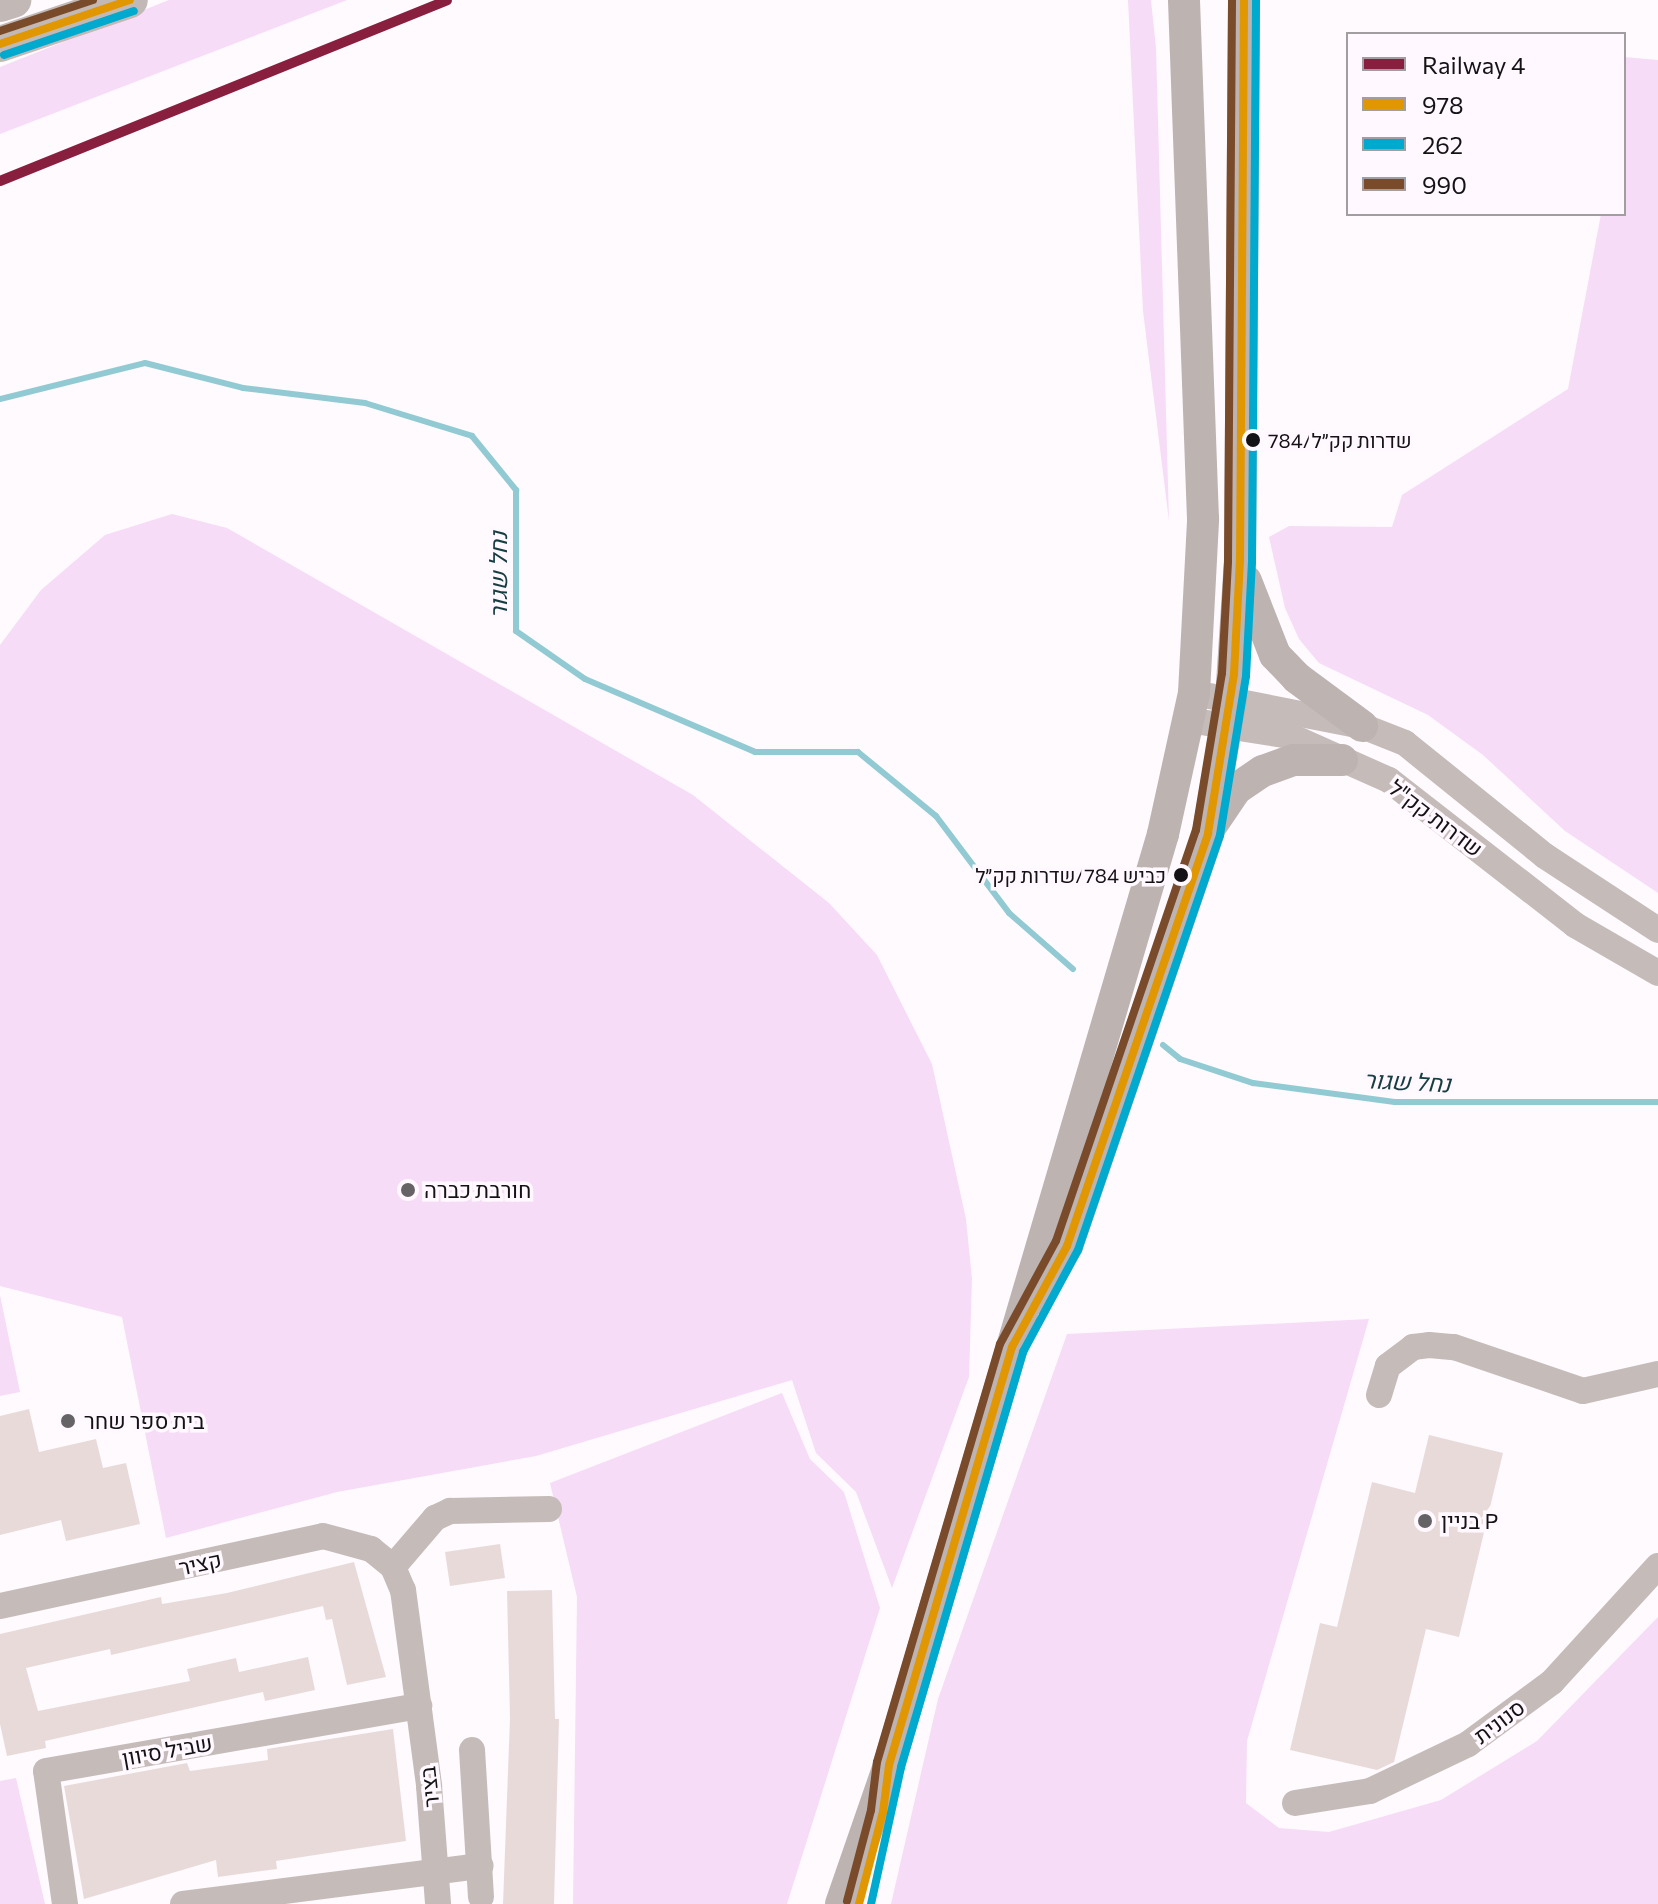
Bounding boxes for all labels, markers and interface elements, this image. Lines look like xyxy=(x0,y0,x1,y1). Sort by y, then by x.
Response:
legend xyxy=(1346,32,1626,216)
text: Railway 4 xyxy=(1422,50,1526,79)
text: 978 xyxy=(1422,90,1464,119)
text: 262 xyxy=(1422,130,1463,159)
text: 990 xyxy=(1422,170,1467,199)
place label: 784/שדרות קק״ל xyxy=(1268,428,1412,452)
marker: 784/שדרות קק״ל xyxy=(1245,432,1261,448)
water label: נחל שגור xyxy=(484,531,512,619)
street label: שדרות קק"ל xyxy=(1384,774,1488,862)
place label: כביש 784/שדרות קק״ל xyxy=(975,863,1166,887)
marker: כביש 784/שדרות קק״ל xyxy=(1173,867,1189,883)
water label: נחל שגור xyxy=(1363,1064,1451,1098)
place label: חורבת כברה xyxy=(424,1177,531,1203)
marker: חורבת כברה xyxy=(399,1181,417,1199)
place label: בית ספר שחר xyxy=(84,1408,205,1434)
marker: בית ספר שחר xyxy=(59,1412,77,1430)
place label: בניין P xyxy=(1441,1508,1498,1534)
marker: בניין P xyxy=(1416,1512,1434,1530)
street label: קציר xyxy=(176,1546,224,1580)
street label: סנונית xyxy=(1468,1693,1530,1749)
street label: שביל סיוון xyxy=(120,1729,214,1771)
street label: בציר xyxy=(414,1765,444,1809)

